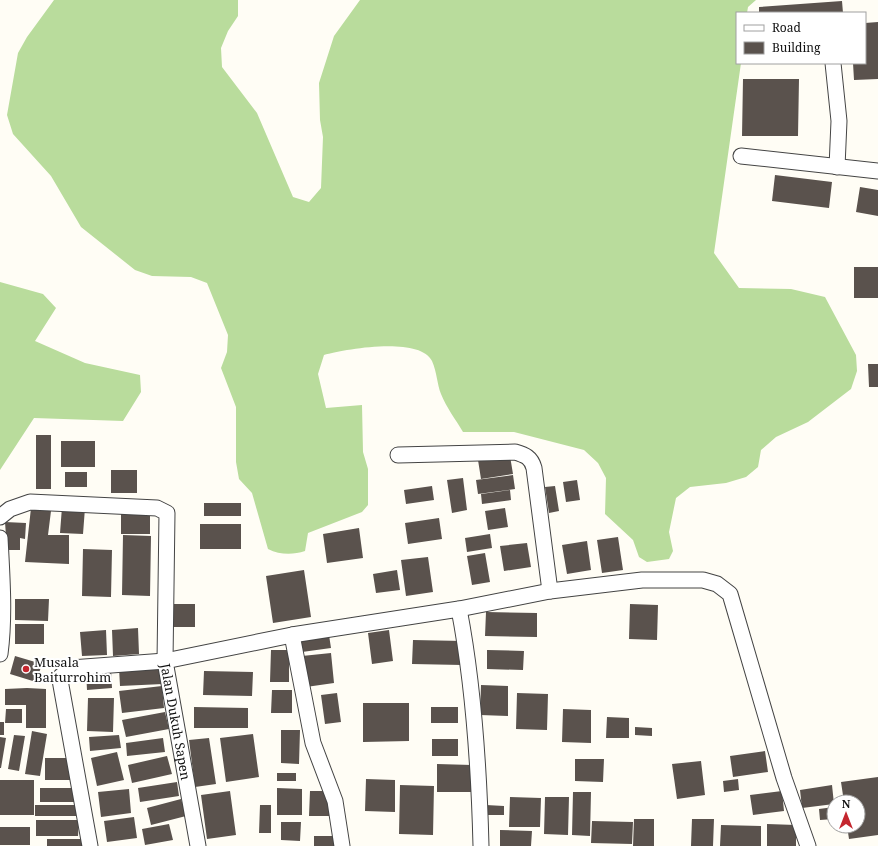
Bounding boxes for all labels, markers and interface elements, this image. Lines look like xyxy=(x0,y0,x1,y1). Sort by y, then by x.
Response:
legend xyxy=(736,12,866,64)
text: Road xyxy=(772,19,802,36)
text: Building xyxy=(772,39,821,56)
place label: Musala Baiturrohim xyxy=(34,653,111,686)
street label: Jalan Dukuh Sapen xyxy=(156,661,195,782)
marker: Musala Baiturrohim xyxy=(21,664,31,674)
north arrow xyxy=(826,794,866,834)
text: N xyxy=(842,796,851,811)

